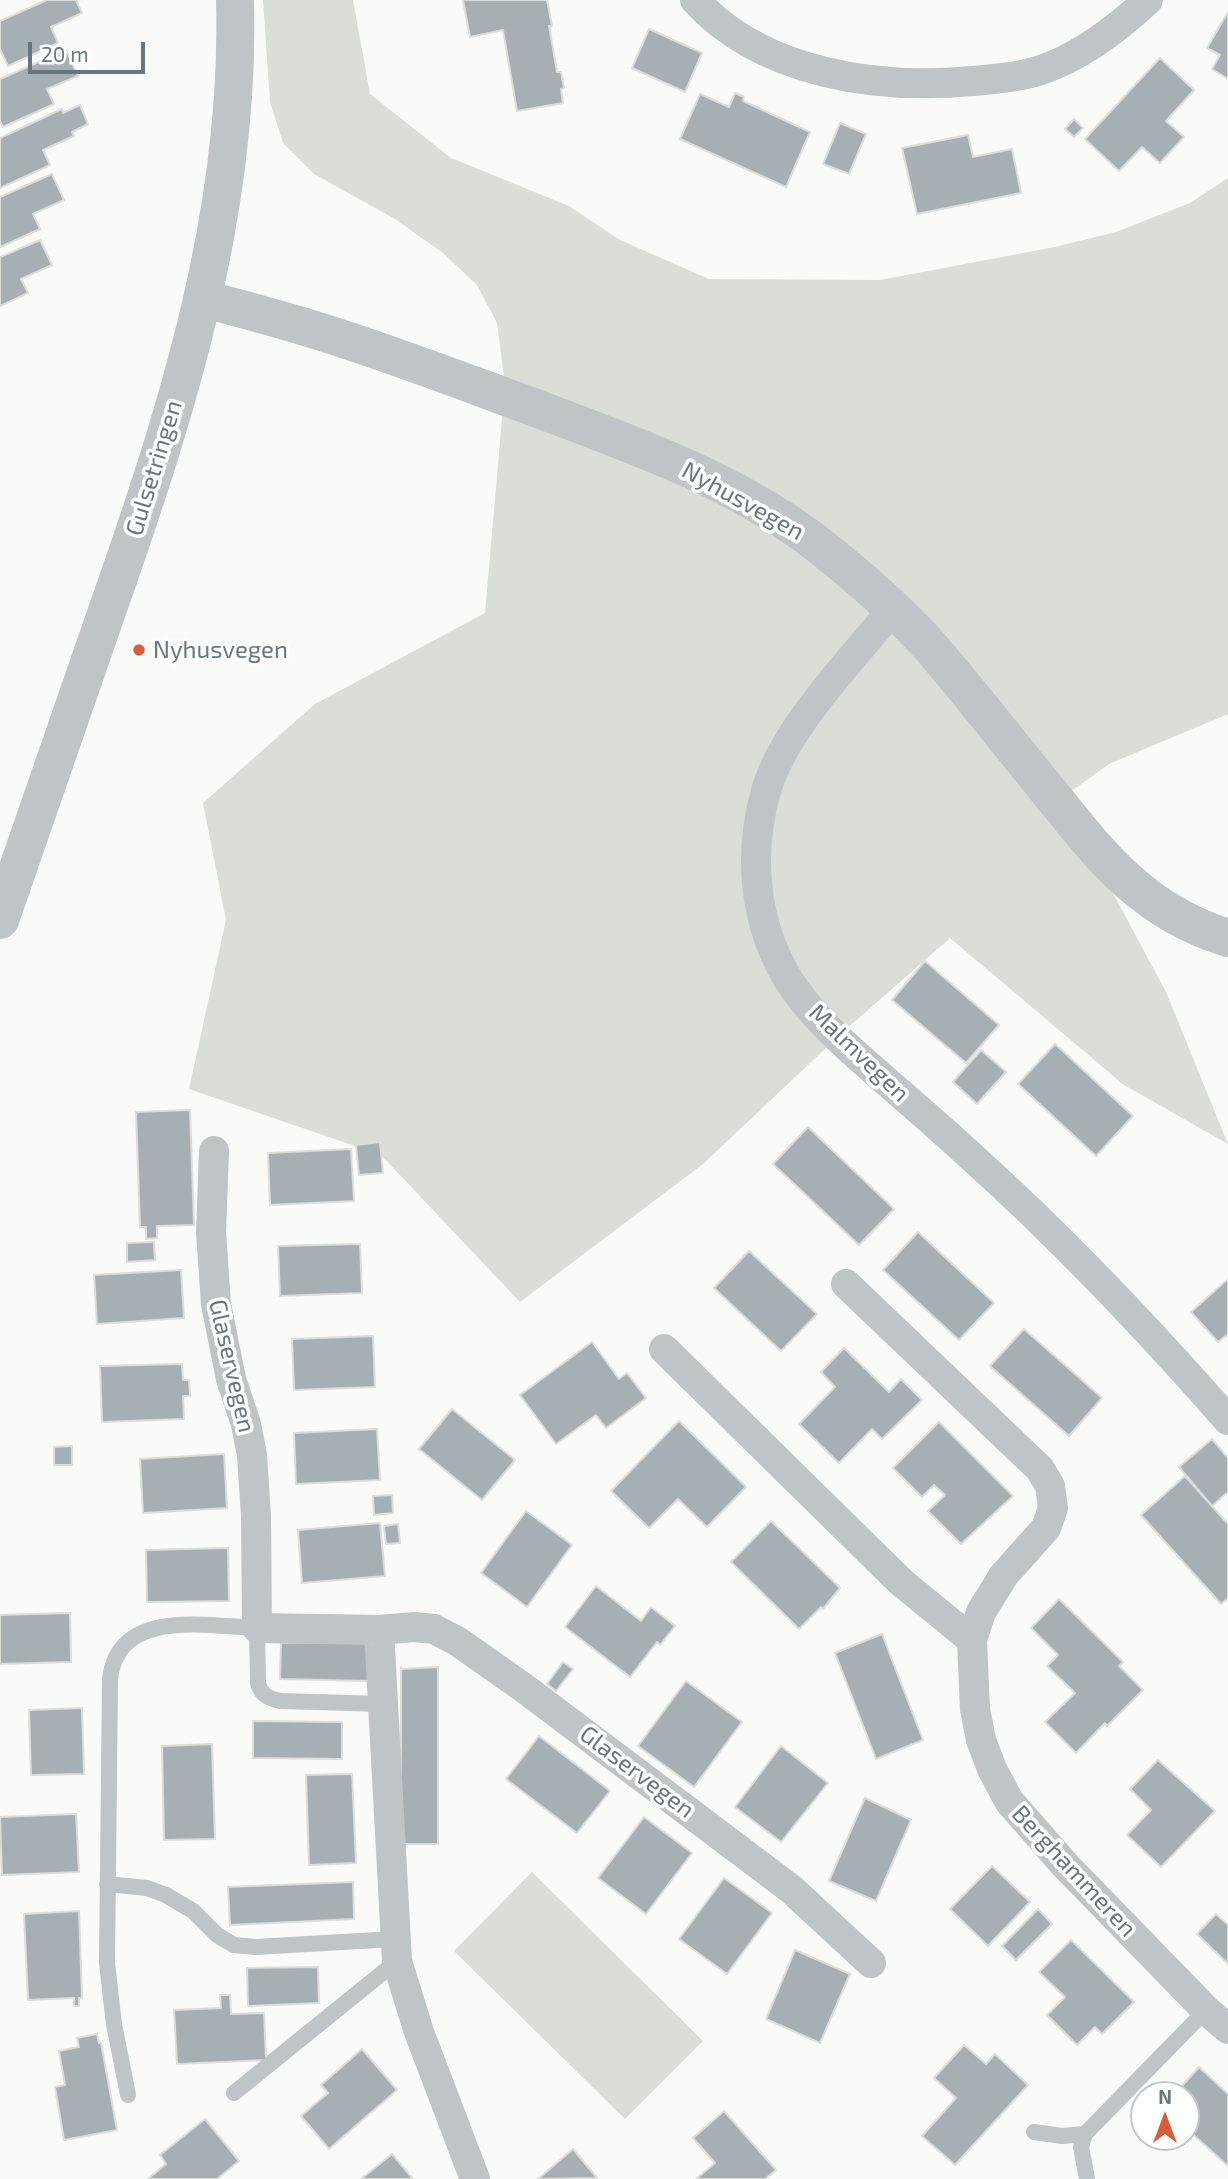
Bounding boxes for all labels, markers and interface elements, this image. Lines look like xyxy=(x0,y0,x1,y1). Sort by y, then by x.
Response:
scale bar xyxy=(32,28,149,72)
text: 20 m xyxy=(41,41,89,66)
street label: Gulsetringen xyxy=(120,397,188,539)
street label: Nyhusvegen xyxy=(677,456,809,546)
place label: Nyhusvegen xyxy=(153,636,288,664)
marker: Nyhusvegen xyxy=(131,642,147,658)
street label: Malmvegen xyxy=(803,998,915,1108)
street label: Glaservegen xyxy=(203,1297,261,1435)
street label: Glaservegen xyxy=(574,1720,700,1824)
street label: Berghammeren xyxy=(1006,1799,1142,1943)
north arrow xyxy=(1130,2081,1200,2151)
text: N xyxy=(1158,2085,1172,2108)

